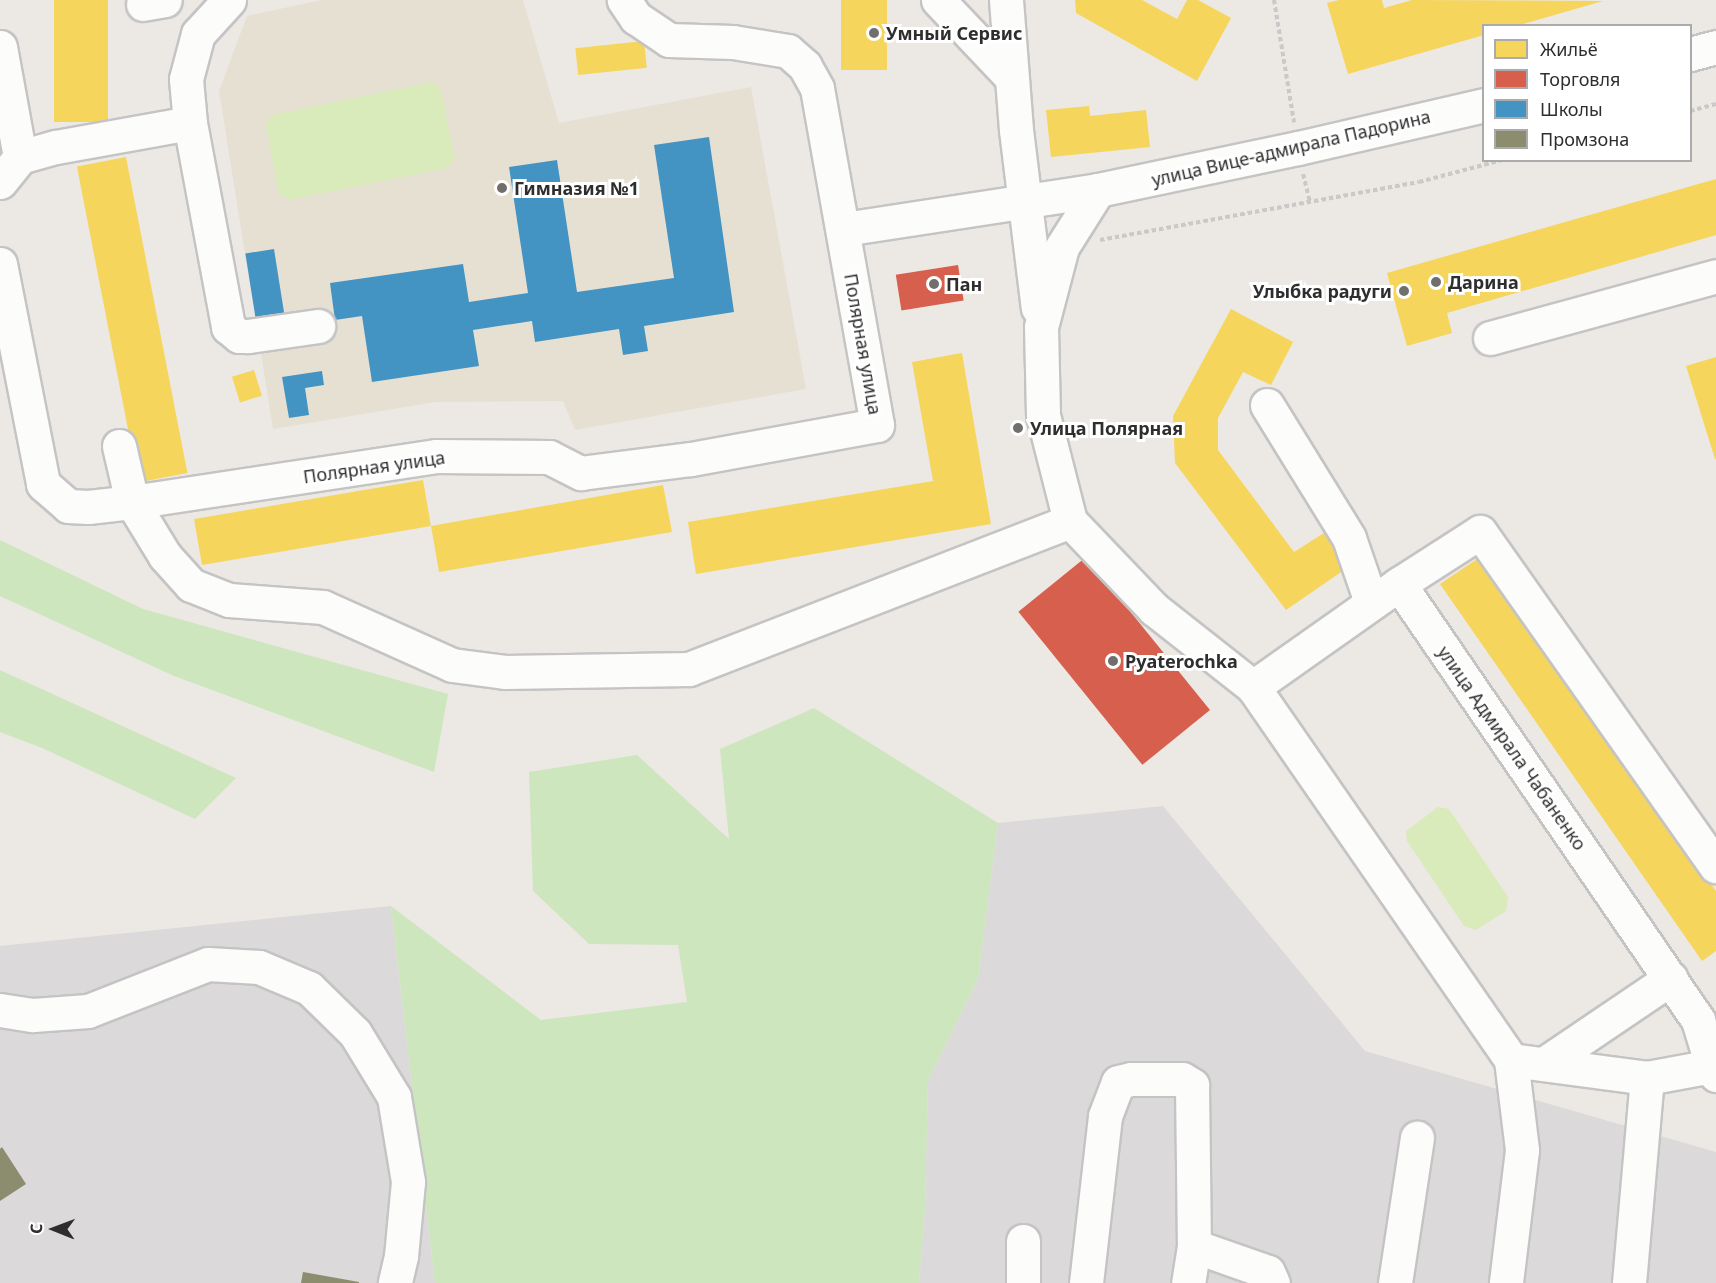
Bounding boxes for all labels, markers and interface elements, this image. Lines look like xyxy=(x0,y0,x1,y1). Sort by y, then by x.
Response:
place label: Умный Сервис xyxy=(886,22,1022,44)
legend xyxy=(1482,24,1692,162)
marker: Умный Сервис xyxy=(867,26,881,40)
text: Жильё xyxy=(1540,37,1598,61)
text: Торговля xyxy=(1540,67,1620,91)
text: Школы xyxy=(1540,97,1603,121)
street label: улица Вице-адмирала Падорина xyxy=(1149,105,1433,191)
text: Промзона xyxy=(1540,127,1629,151)
place label: Гимназия №1 xyxy=(514,177,639,199)
marker: Гимназия №1 xyxy=(495,181,509,195)
place label: Дарина xyxy=(1448,271,1519,293)
street label: Полярная улица xyxy=(840,272,886,416)
place label: Пан xyxy=(946,273,982,295)
marker: Дарина xyxy=(1429,275,1443,289)
marker: Пан xyxy=(927,277,941,291)
place label: Улыбка радуги xyxy=(1253,280,1392,302)
marker: Улыбка радуги xyxy=(1397,284,1411,298)
place label: Улица Полярная xyxy=(1030,417,1183,439)
marker: Улица Полярная xyxy=(1011,421,1025,435)
street label: Полярная улица xyxy=(302,446,446,488)
street label: улица Адмирала Чабаненко xyxy=(1433,642,1591,854)
place label: Pyaterochka xyxy=(1125,650,1238,672)
marker: Pyaterochka xyxy=(1106,654,1120,668)
north arrow xyxy=(24,1199,84,1259)
text: С xyxy=(25,1223,47,1234)

